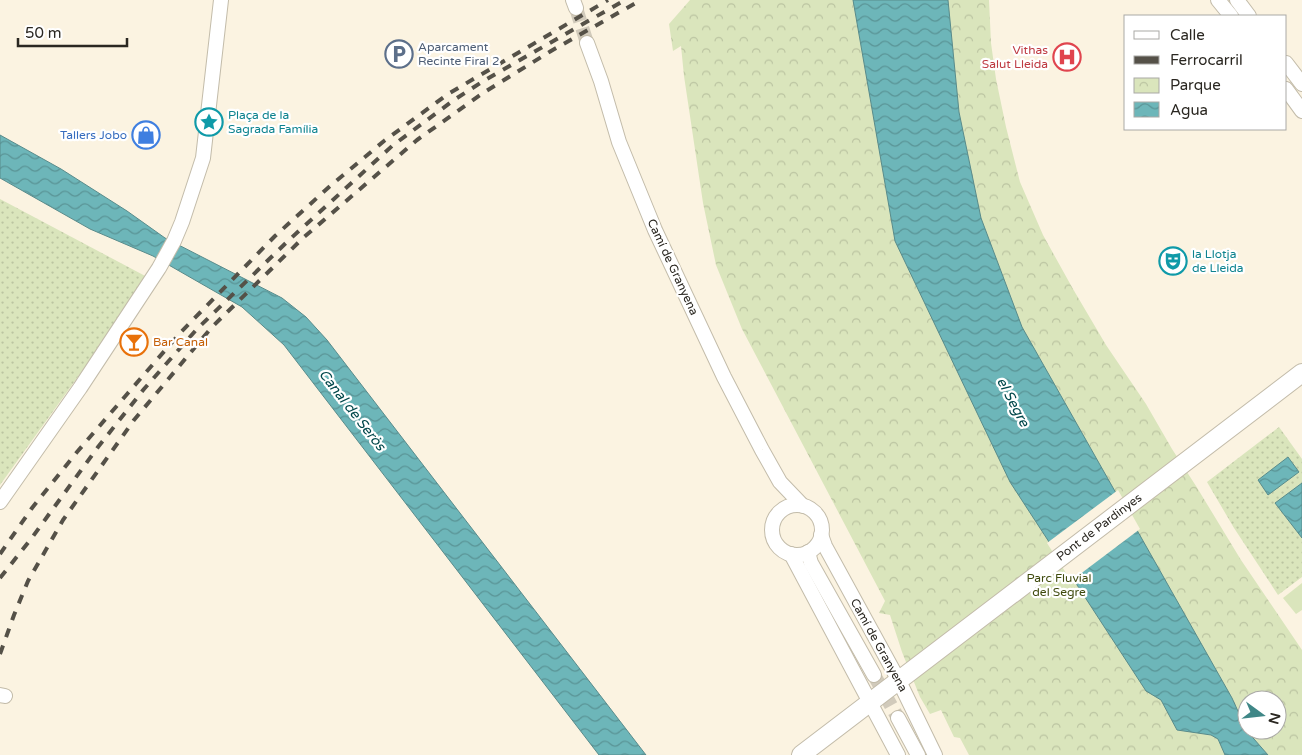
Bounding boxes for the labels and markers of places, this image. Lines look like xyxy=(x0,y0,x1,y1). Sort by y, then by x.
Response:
parking icon: Aparcament Recinte Firal 2 xyxy=(384,39,414,69)
place label: Aparcament Recinte Firal 2 xyxy=(418,40,499,68)
hospital icon: Vithas Salut Lleida xyxy=(1052,42,1082,72)
place label: Vithas Salut Lleida xyxy=(982,43,1048,71)
place icon: Plaça de la Sagrada Família xyxy=(194,107,224,137)
place label: Plaça de la Sagrada Família xyxy=(228,108,318,136)
shop icon: Tallers Jobo xyxy=(131,120,161,150)
place label: Tallers Jobo xyxy=(60,128,127,142)
theatre icon: la Llotja de Lleida xyxy=(1158,246,1188,276)
place label: la Llotja de Lleida xyxy=(1192,247,1243,275)
bar icon: Bar Canal xyxy=(119,327,149,357)
place label: Bar Canal xyxy=(153,335,208,349)

